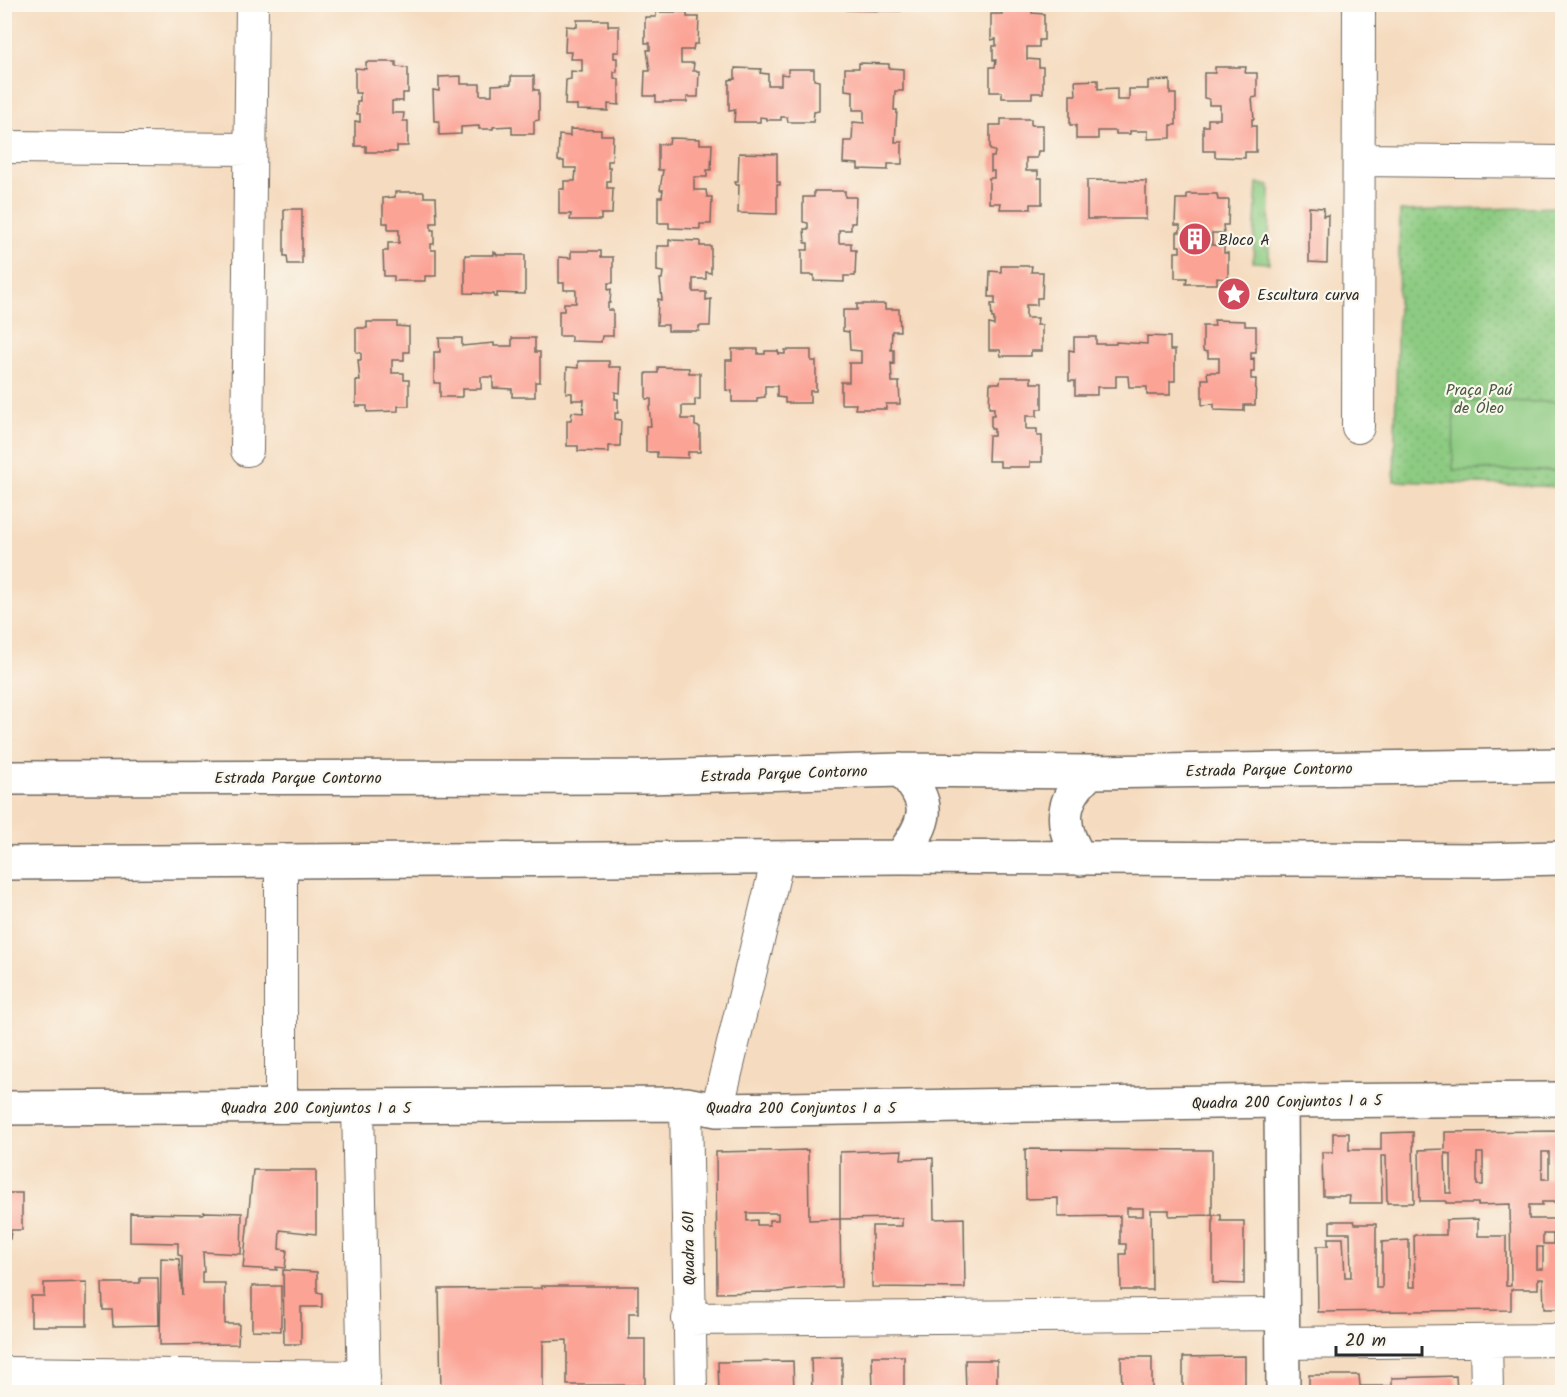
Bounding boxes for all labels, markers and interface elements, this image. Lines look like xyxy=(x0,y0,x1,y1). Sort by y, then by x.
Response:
building icon: Bloco A xyxy=(1177,221,1213,257)
place label: Bloco A xyxy=(1218,228,1270,253)
place icon: Escultura curva xyxy=(1216,276,1252,312)
place label: Escultura curva xyxy=(1257,283,1359,308)
park label: Praça Paú de Óleo xyxy=(1446,378,1513,421)
street label: Estrada Parque Contorno xyxy=(1185,757,1353,784)
street label: Estrada Parque Contorno xyxy=(700,759,868,790)
street label: Estrada Parque Contorno xyxy=(214,766,382,791)
street label: Quadra 200 Conjuntos 1 a 5 xyxy=(1192,1088,1384,1117)
street label: Quadra 200 Conjuntos 1 a 5 xyxy=(221,1096,413,1121)
street label: Quadra 200 Conjuntos 1 a 5 xyxy=(706,1096,898,1121)
street label: Quadra 601 xyxy=(676,1210,703,1285)
scale bar xyxy=(1336,1319,1422,1357)
text: 20 m xyxy=(1345,1327,1386,1356)

